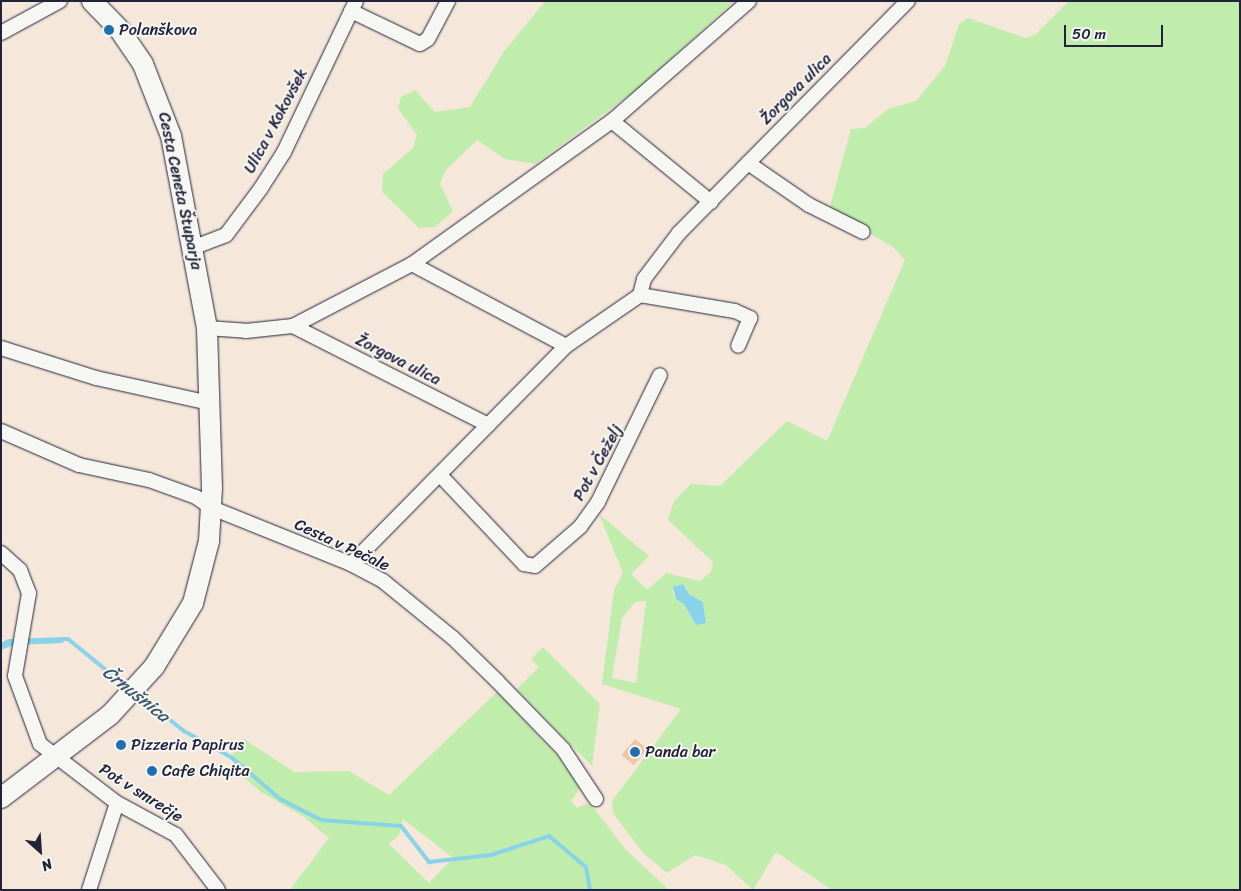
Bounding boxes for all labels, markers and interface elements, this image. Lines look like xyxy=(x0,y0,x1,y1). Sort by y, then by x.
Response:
scale bar xyxy=(1066,15,1165,47)
place label: Polanškova xyxy=(119,20,197,40)
text: 50 m xyxy=(1072,21,1106,47)
marker: Polanškova xyxy=(103,24,115,36)
street label: Žorgova ulica xyxy=(756,49,836,129)
street label: Ulica v Kokovšek xyxy=(240,65,312,177)
street label: Cesta Ceneta Štuparja xyxy=(154,110,206,272)
street label: Žorgova ulica xyxy=(352,330,444,390)
street label: Pot v Čeželj xyxy=(569,421,627,505)
street label: Cesta v Pečale xyxy=(291,515,393,575)
water label: Črnušnica xyxy=(98,661,174,727)
place label: Pizzeria Papirus xyxy=(131,735,244,755)
marker: Pizzeria Papirus xyxy=(115,739,127,751)
place label: Panda bar xyxy=(645,742,715,762)
marker: Panda bar xyxy=(629,746,641,758)
street label: Pot v smrečje xyxy=(95,759,187,827)
place label: Cafe Chiqita xyxy=(162,761,249,781)
marker: Cafe Chiqita xyxy=(146,765,158,777)
north arrow xyxy=(15,826,65,876)
text: N xyxy=(37,852,57,878)

